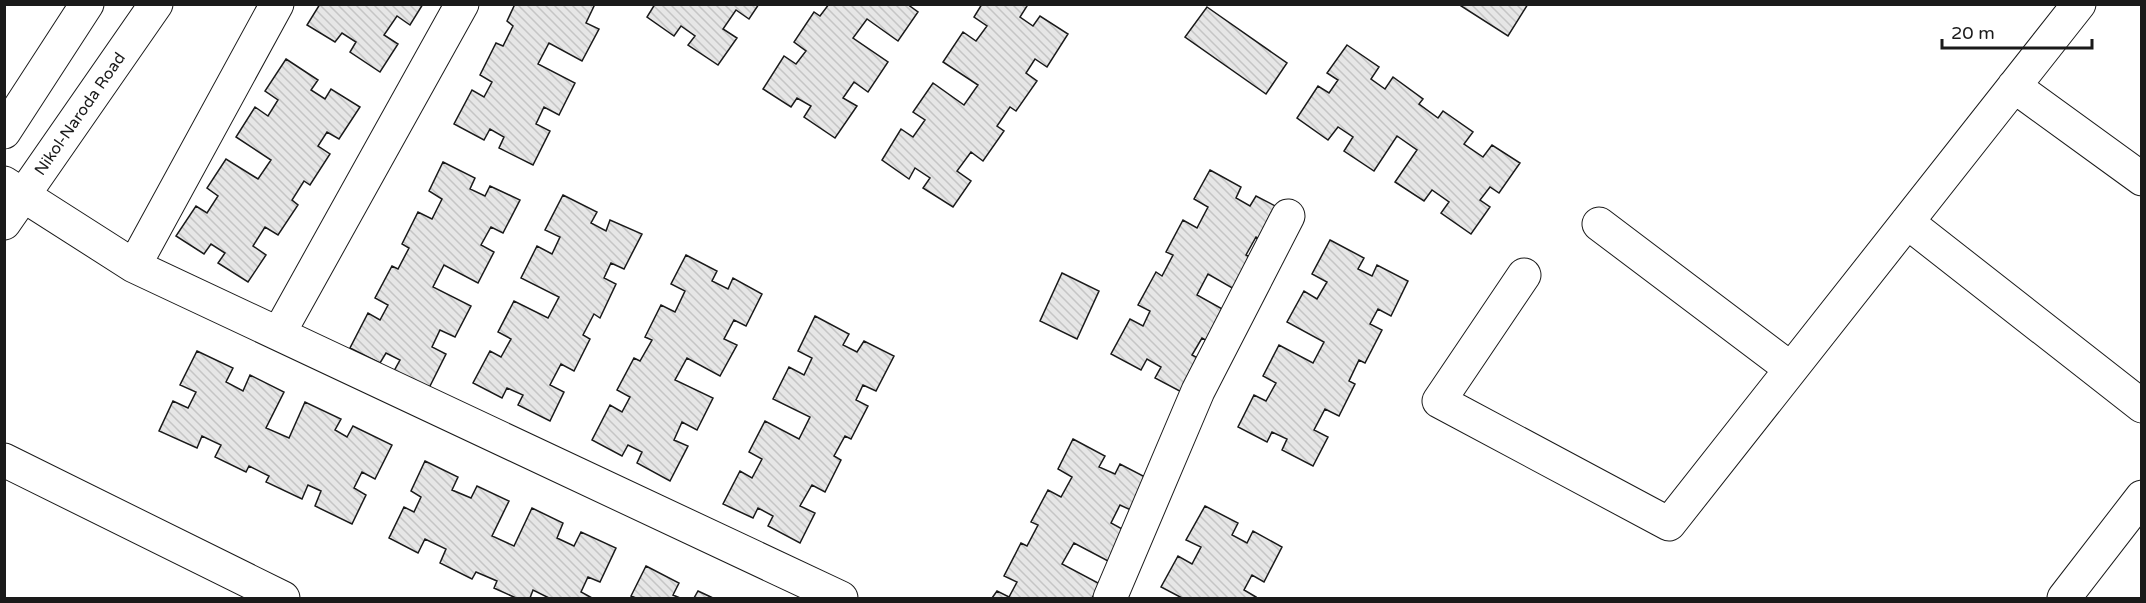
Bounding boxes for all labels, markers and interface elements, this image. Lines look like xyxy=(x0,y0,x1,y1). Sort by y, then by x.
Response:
scale bar xyxy=(1942,12,2092,50)
text: 20 m xyxy=(1951,22,1995,44)
street label: Nikol-Naroda Road xyxy=(30,49,130,179)

